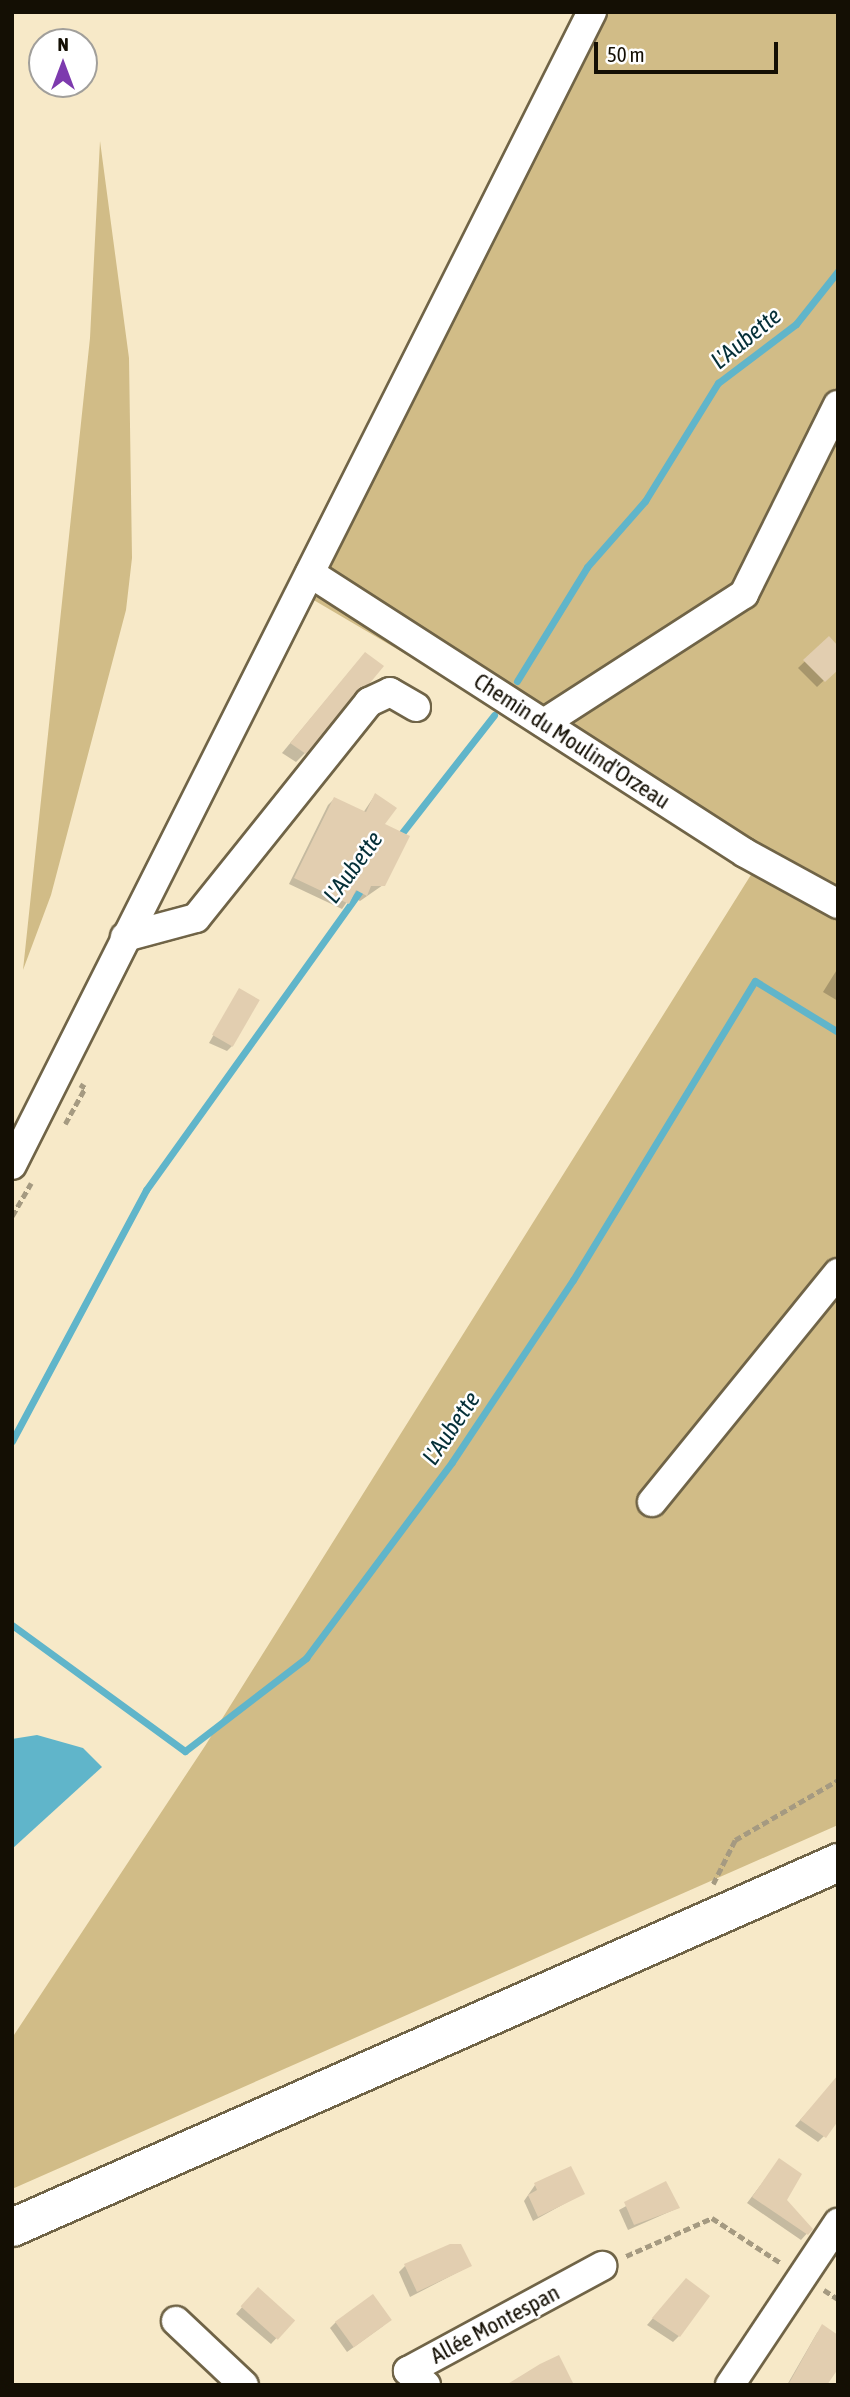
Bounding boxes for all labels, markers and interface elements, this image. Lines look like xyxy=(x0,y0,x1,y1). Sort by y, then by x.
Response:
north arrow xyxy=(28,28,98,98)
scale bar xyxy=(598,28,782,72)
text: N xyxy=(57,33,69,55)
text: 50 m xyxy=(607,42,645,66)
water label: L'Aubette xyxy=(705,301,787,375)
street label: Chemin du Moulind'Orzeau xyxy=(469,667,675,815)
water label: L'Aubette xyxy=(317,825,389,909)
water label: L'Aubette xyxy=(416,1386,486,1470)
street label: Allée Montespan xyxy=(426,2278,564,2370)

